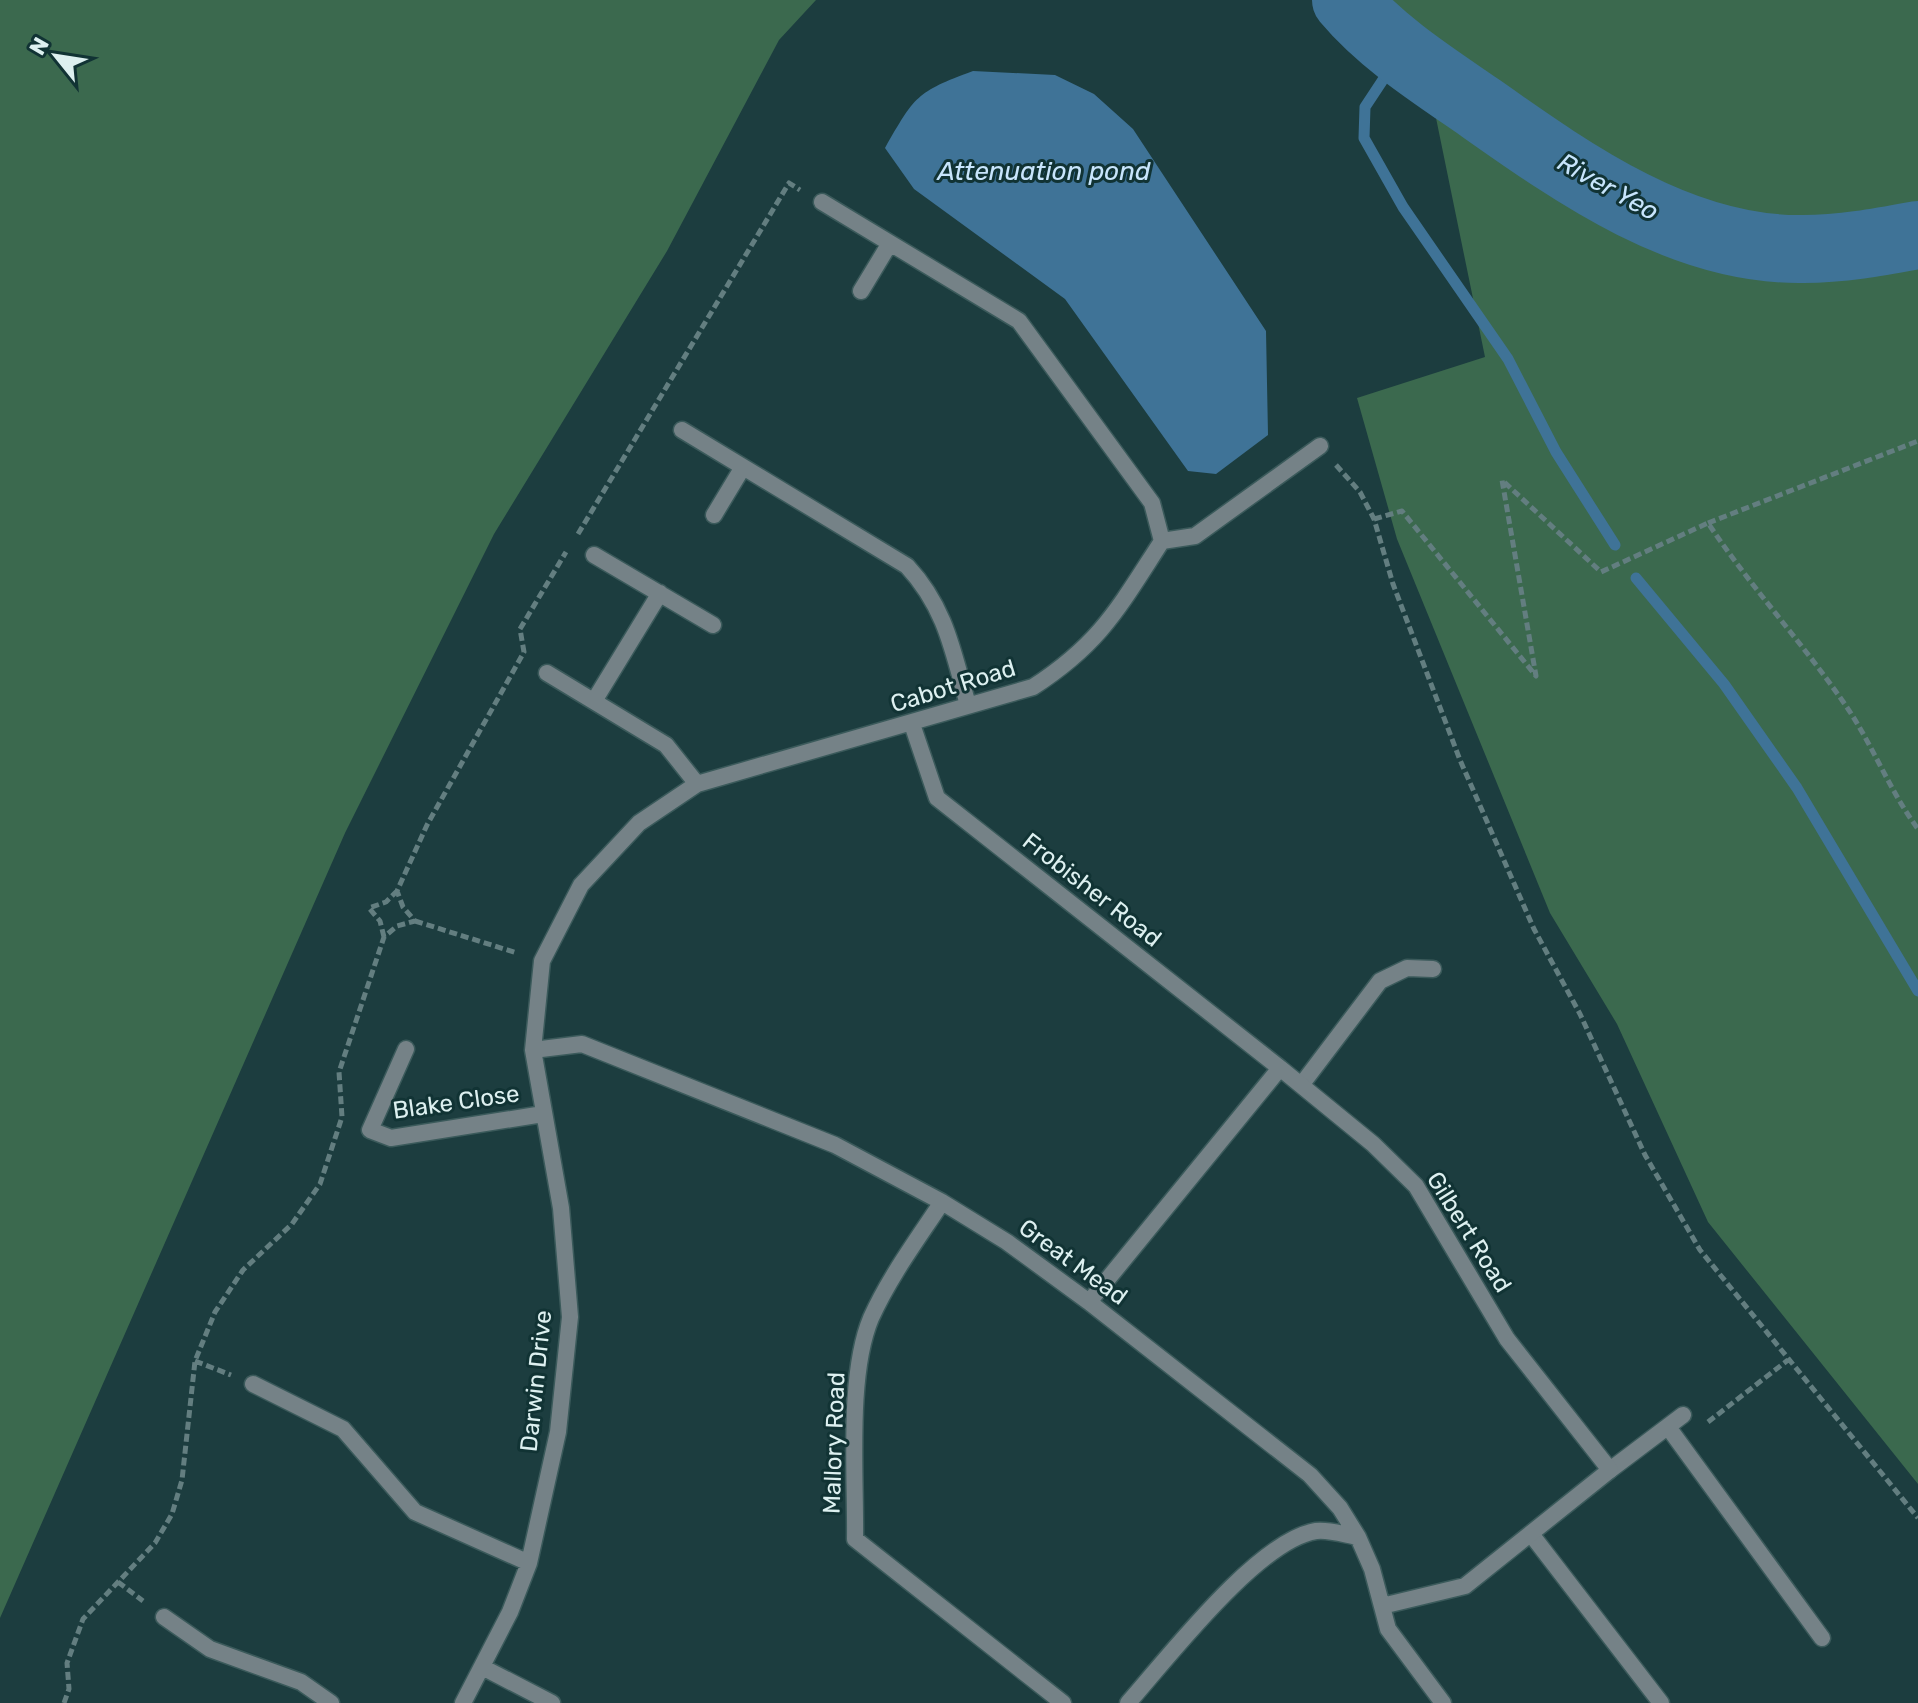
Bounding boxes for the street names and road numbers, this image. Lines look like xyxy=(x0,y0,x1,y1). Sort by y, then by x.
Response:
street label: Cabot Road xyxy=(887,654,1019,718)
street label: Frobisher Road xyxy=(1017,827,1167,953)
street label: Blake Close xyxy=(391,1079,521,1125)
street label: Gilbert Road xyxy=(1421,1167,1517,1297)
street label: Great Mead xyxy=(1013,1213,1133,1311)
street label: Darwin Drive xyxy=(515,1309,557,1453)
street label: Mallory Road xyxy=(818,1371,850,1515)

